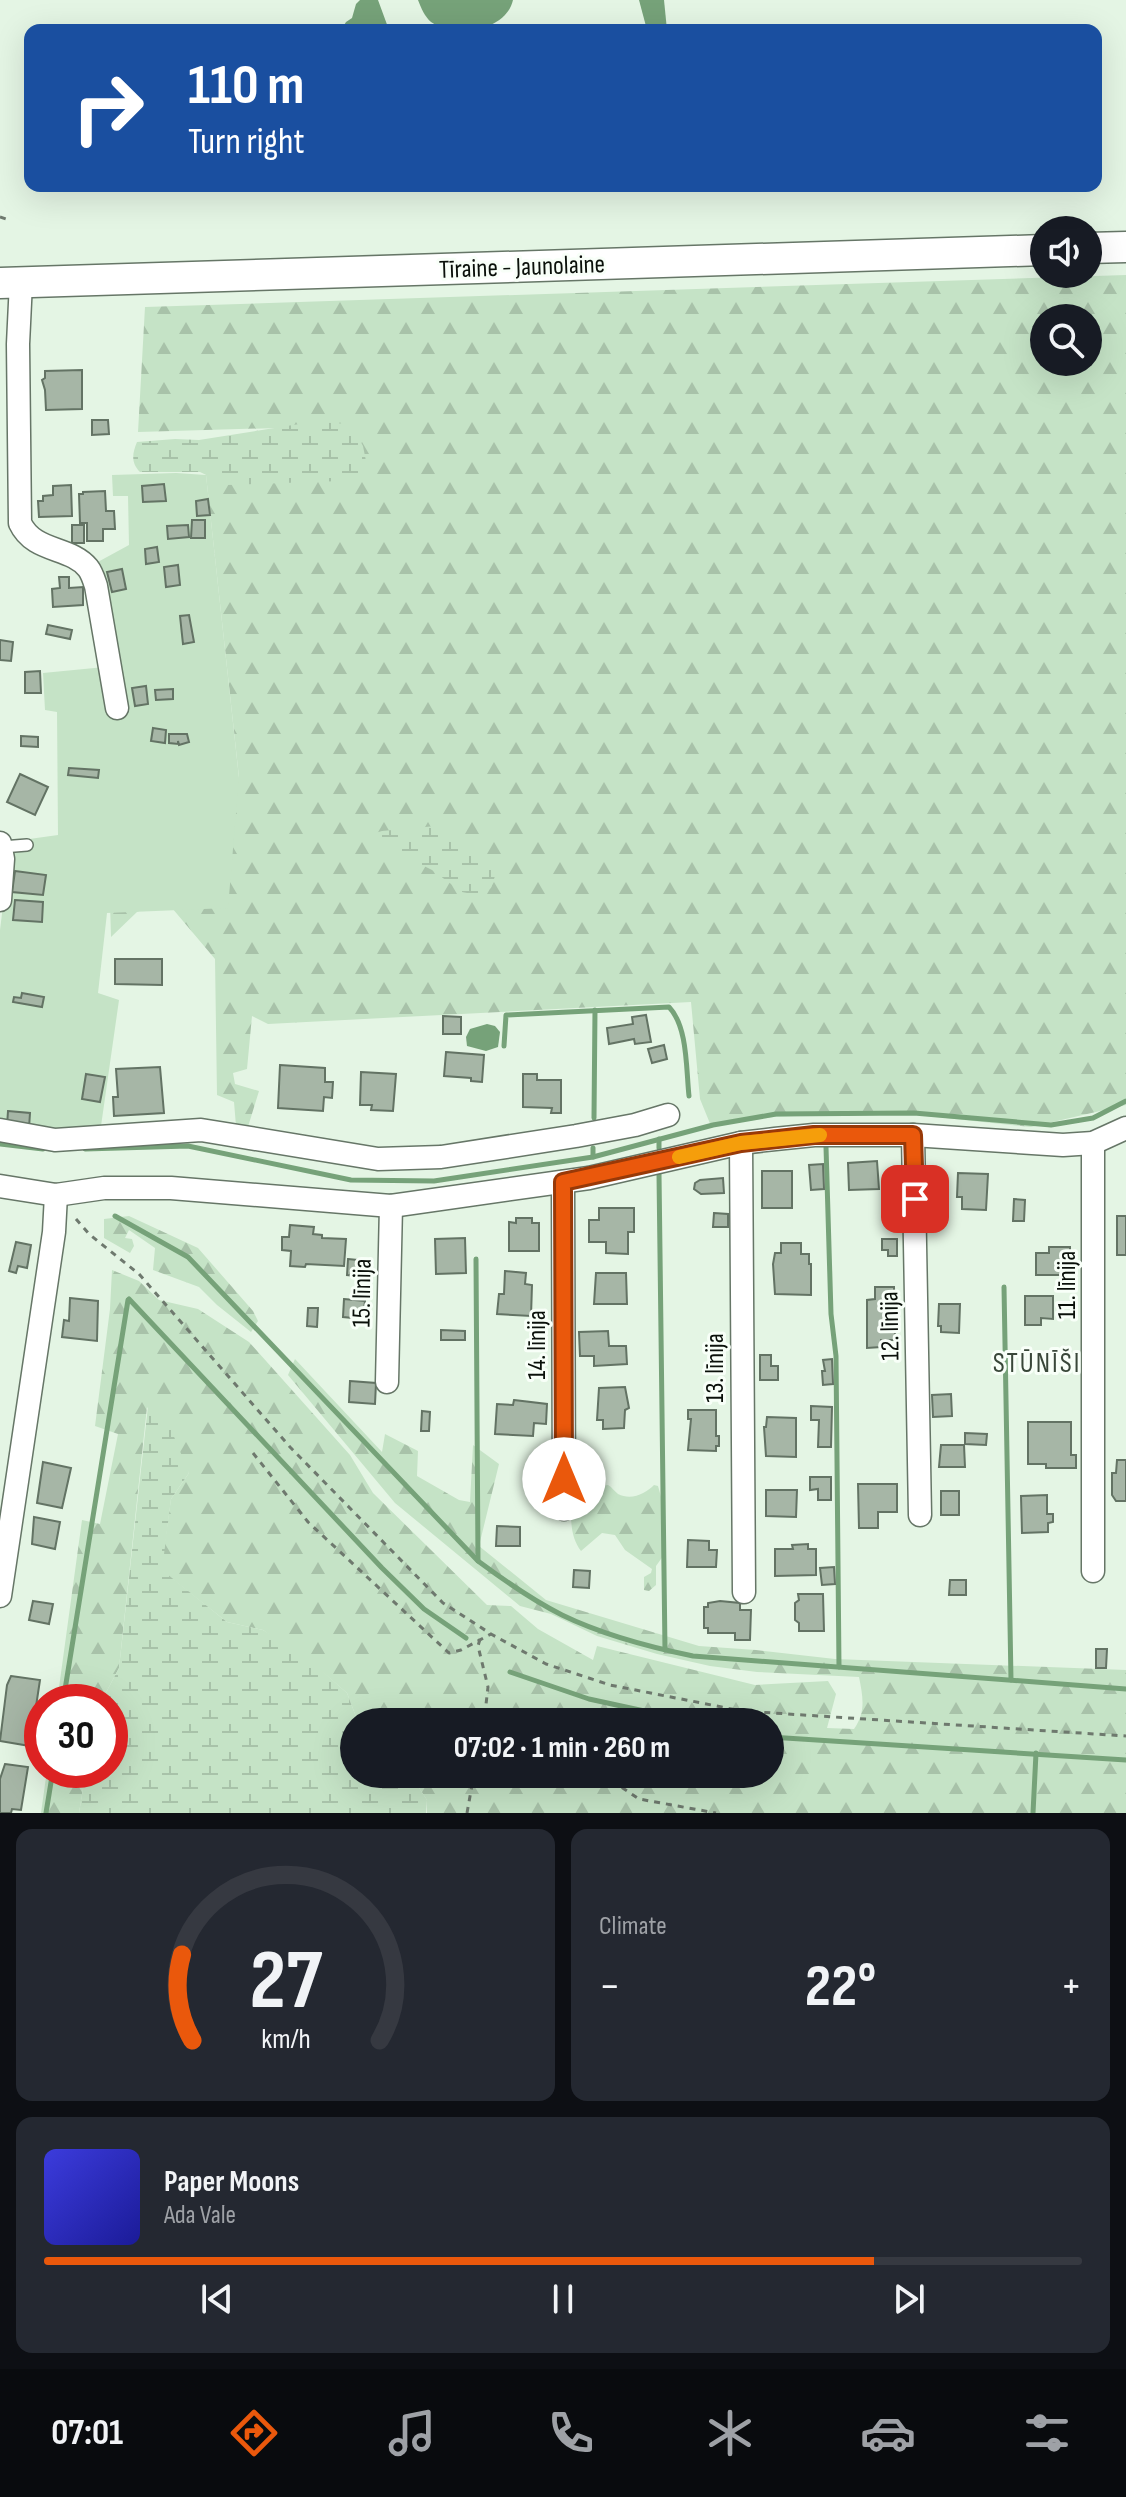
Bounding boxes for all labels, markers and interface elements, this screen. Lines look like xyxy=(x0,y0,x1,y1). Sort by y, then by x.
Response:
text: 110 m xyxy=(188,53,304,120)
icon: right xyxy=(56,56,160,160)
text: Turn right xyxy=(188,121,305,164)
map controls xyxy=(1030,216,1102,376)
button: sound xyxy=(1030,216,1102,288)
street label: Tīraine - Jaunolaine xyxy=(439,249,606,286)
button: search xyxy=(1030,304,1102,376)
pin xyxy=(881,1165,949,1233)
icon: arrive xyxy=(893,1177,937,1221)
street label: 11. līnija xyxy=(1052,1251,1083,1319)
street label: 15. līnija xyxy=(346,1258,379,1328)
street label: 12. līnija xyxy=(874,1291,907,1361)
street label: 14. līnija xyxy=(522,1310,553,1380)
street label: 13. līnija xyxy=(700,1333,731,1403)
district label: STŪNĪŠI xyxy=(993,1347,1081,1380)
position arrow xyxy=(522,1437,606,1521)
speed limit sign: 30 xyxy=(24,1684,128,1788)
text: 07:02 · 1 min · 260 m xyxy=(454,1730,670,1766)
text: Climate xyxy=(599,1911,667,1942)
text: 27 xyxy=(249,1932,323,2032)
text: 22° xyxy=(805,1951,876,2023)
text: − xyxy=(599,1960,621,2013)
text: + xyxy=(1060,1960,1082,2013)
text: km/h xyxy=(261,2022,310,2057)
text: Paper Moons xyxy=(164,2164,299,2200)
text: Ada Vale xyxy=(164,2200,236,2231)
icon: previous xyxy=(195,2277,239,2321)
icon: pause xyxy=(541,2277,585,2321)
icon: next xyxy=(887,2277,931,2321)
icon: directions xyxy=(226,2405,282,2461)
icon: music xyxy=(384,2405,440,2461)
icon: phone xyxy=(543,2405,599,2461)
icon: climate xyxy=(702,2405,758,2461)
icon: car xyxy=(860,2405,916,2461)
icon: filters xyxy=(1019,2405,1075,2461)
text: 07:01 xyxy=(51,2412,123,2455)

